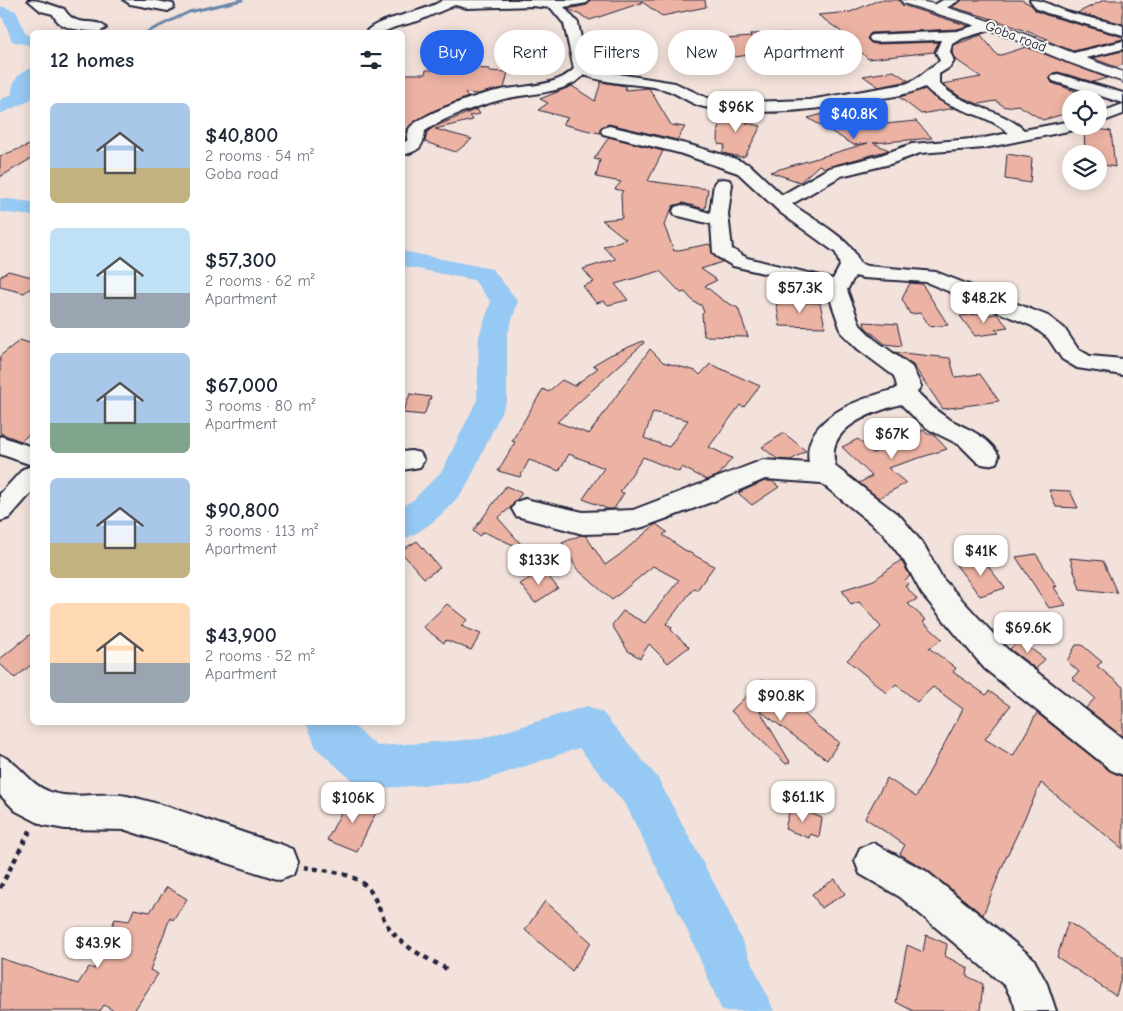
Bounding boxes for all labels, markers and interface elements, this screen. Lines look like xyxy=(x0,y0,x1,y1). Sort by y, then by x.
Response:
street label: Goba road xyxy=(983,17,1049,56)
chip: Buy xyxy=(420,30,484,75)
chip: Rent xyxy=(494,30,565,75)
chip: Filters xyxy=(575,30,658,75)
chip: New xyxy=(668,30,735,75)
chip: Apartment xyxy=(745,30,862,75)
icon: filters xyxy=(357,46,385,74)
text: 12 homes xyxy=(50,48,134,72)
pin: $96K xyxy=(706,90,766,133)
map controls xyxy=(1062,90,1107,190)
button: locate xyxy=(1062,90,1107,135)
text: $96K xyxy=(718,98,754,116)
pin: $40.8K xyxy=(813,98,895,140)
text: $40.8K xyxy=(831,105,877,123)
icon: home xyxy=(90,123,150,183)
text: $40,800 xyxy=(205,123,278,147)
button: layers xyxy=(1062,145,1107,190)
text: 2 rooms · 54 m² xyxy=(205,147,314,165)
text: Goba road xyxy=(205,165,278,183)
icon: home xyxy=(90,248,150,308)
text: $57,300 xyxy=(205,248,277,272)
text: 2 rooms · 62 m² xyxy=(205,272,315,290)
pin: $57.3K xyxy=(759,272,841,314)
text: $57.3K xyxy=(777,279,823,297)
pin: $48.2K xyxy=(943,282,1025,324)
text: $48.2K xyxy=(961,289,1007,307)
text: Apartment xyxy=(205,290,277,308)
icon: home xyxy=(90,373,150,433)
text: $67,000 xyxy=(205,373,278,397)
text: 3 rooms · 80 m² xyxy=(205,397,315,415)
text: Apartment xyxy=(205,415,277,433)
pin: $67K xyxy=(862,418,922,460)
text: $67K xyxy=(875,425,909,443)
icon: home xyxy=(90,498,150,558)
text: $90,800 xyxy=(205,498,279,522)
text: 3 rooms · 113 m² xyxy=(205,522,318,540)
pin: $41K xyxy=(951,534,1011,577)
text: Apartment xyxy=(205,540,277,558)
text: $41K xyxy=(965,542,997,560)
pin: $133K xyxy=(504,544,574,586)
text: $133K xyxy=(519,551,559,569)
pin: $69.6K xyxy=(987,612,1069,654)
text: $69.6K xyxy=(1005,619,1051,637)
icon: home xyxy=(90,623,150,683)
text: $43,900 xyxy=(205,623,277,647)
text: 2 rooms · 52 m² xyxy=(205,647,315,665)
text: Apartment xyxy=(205,665,277,683)
pin: $90.8K xyxy=(740,680,822,722)
text: $90.8K xyxy=(757,687,805,705)
pin: $61.1K xyxy=(762,780,844,823)
pin: $106K xyxy=(318,782,388,824)
text: $61.1K xyxy=(782,788,824,806)
text: $106K xyxy=(332,789,374,807)
pin: $43.9K xyxy=(57,926,139,969)
text: $43.9K xyxy=(75,934,121,952)

